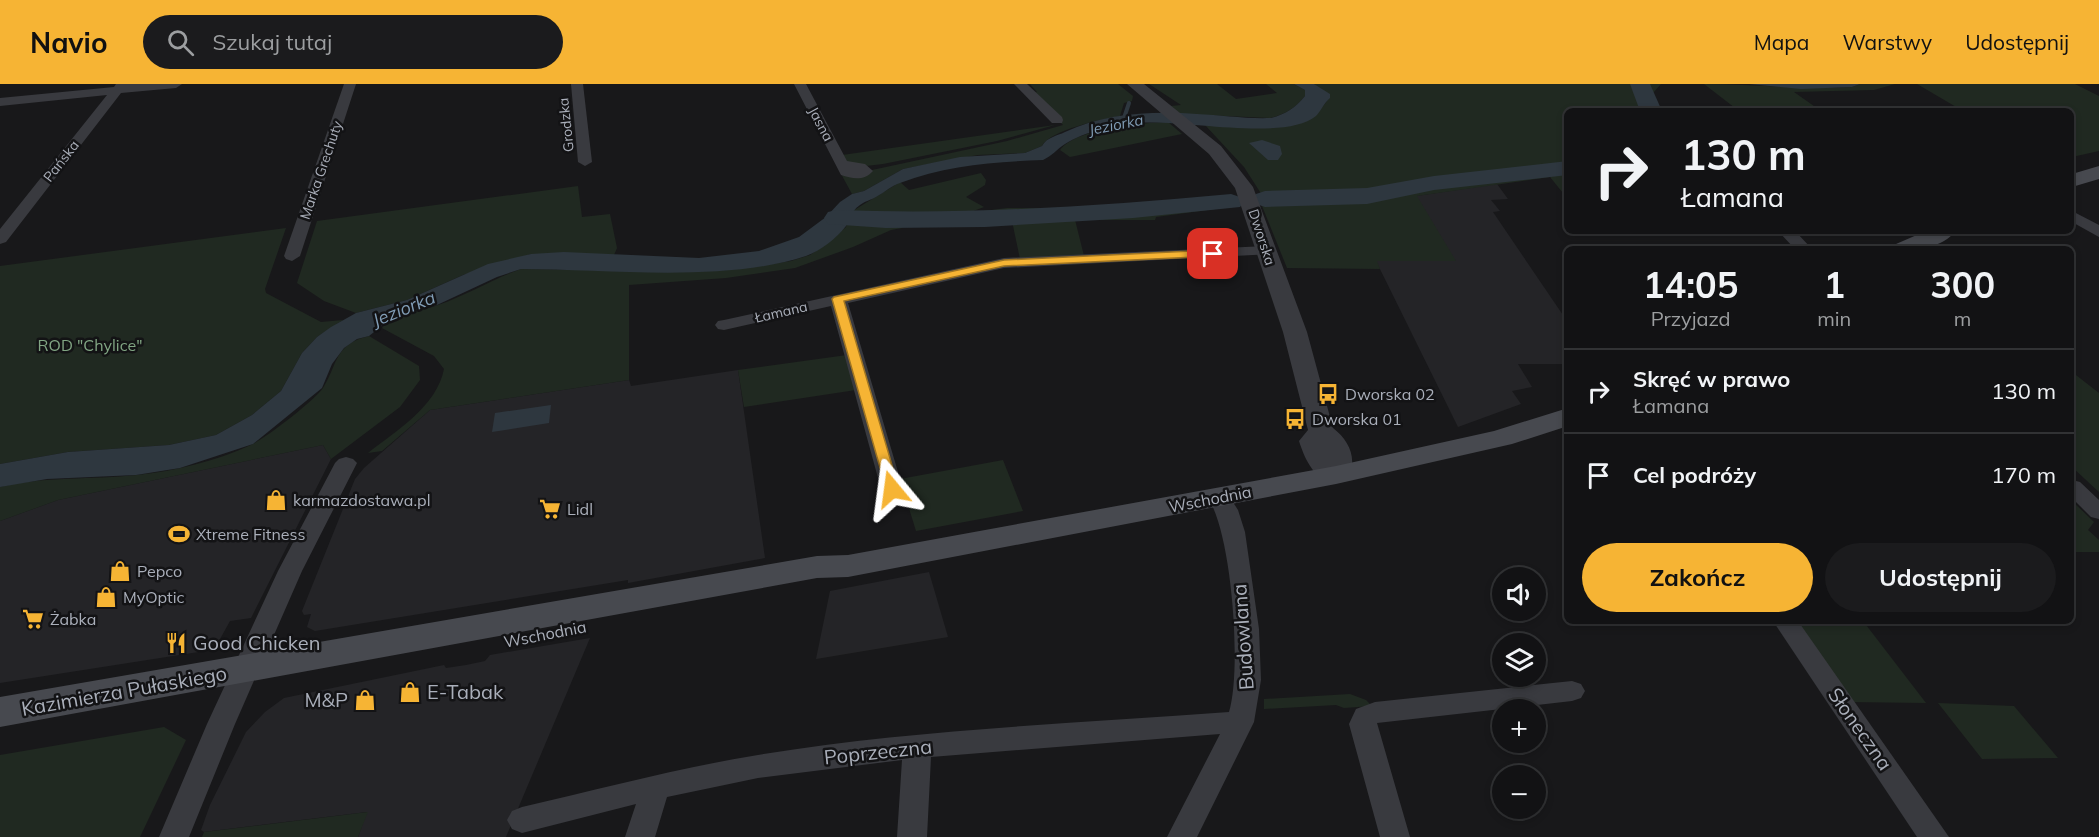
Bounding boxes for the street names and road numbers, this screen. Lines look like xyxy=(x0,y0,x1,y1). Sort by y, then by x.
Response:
street label: Grodzka xyxy=(554,97,578,153)
street label: Jasna xyxy=(804,104,838,144)
street label: Marka Grechuty xyxy=(296,118,346,222)
street label: Pańska xyxy=(39,137,83,185)
street label: Dworska xyxy=(1244,207,1280,267)
street label: Łamana xyxy=(752,297,809,327)
street label: Wschodnia xyxy=(1167,481,1253,517)
street label: Budowlana xyxy=(1226,583,1259,691)
street label: Wschodnia xyxy=(502,616,588,652)
street label: Kazimierza Pułaskiego xyxy=(19,660,229,721)
street label: Słoneczna xyxy=(1823,683,1898,775)
street label: Poprzeczna xyxy=(823,733,933,770)

